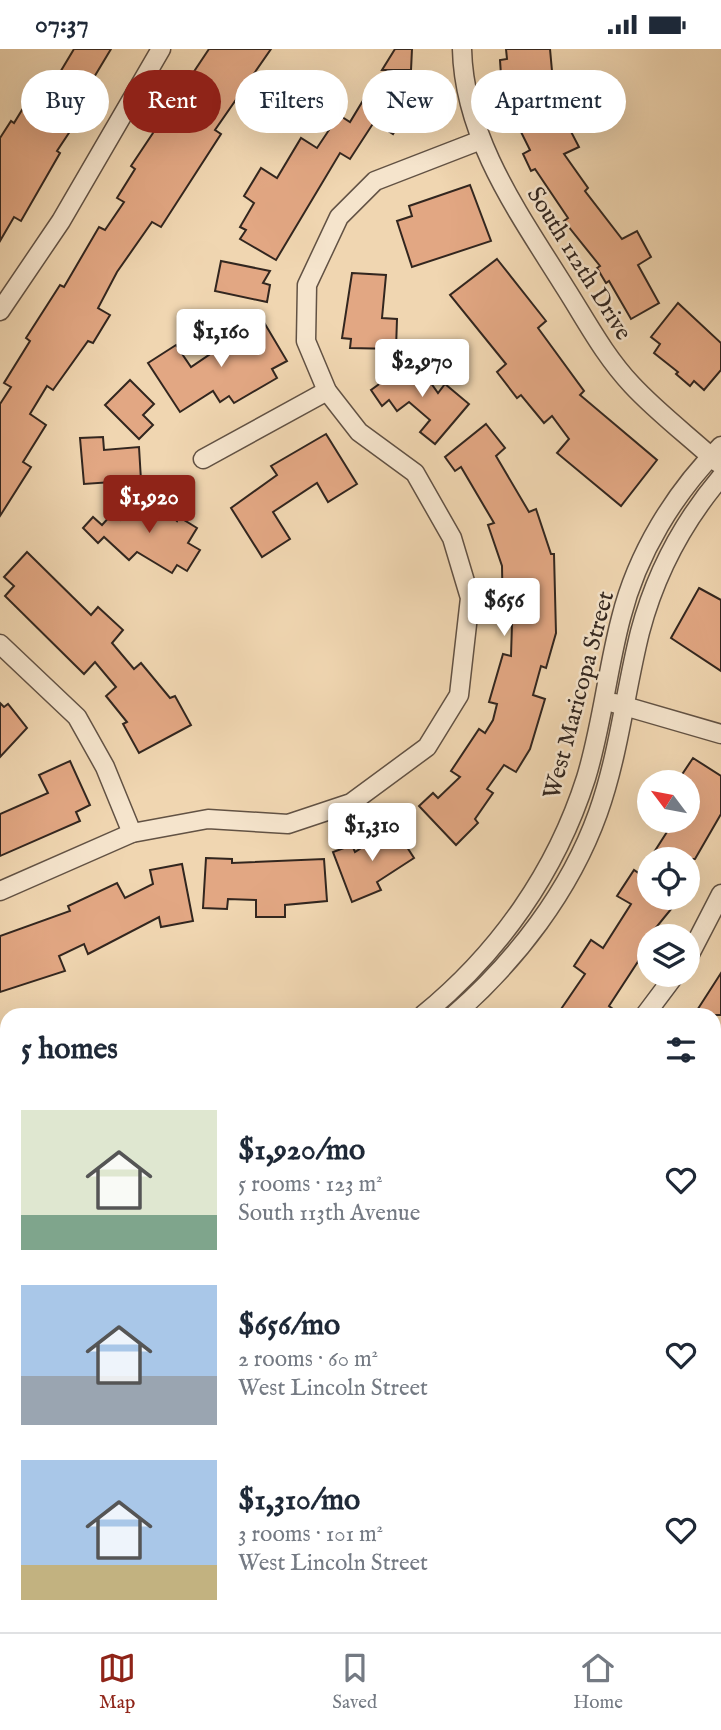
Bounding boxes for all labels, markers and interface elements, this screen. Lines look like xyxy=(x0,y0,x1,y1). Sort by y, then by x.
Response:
text: 07:37 xyxy=(35,8,89,41)
chip: Buy xyxy=(21,70,109,133)
chip: Rent xyxy=(123,70,221,133)
chip: Filters xyxy=(235,70,348,133)
chip: New xyxy=(362,70,457,133)
chip: Apartment xyxy=(471,70,626,133)
street label: South 112th Drive xyxy=(519,181,638,346)
pin: $1,160 xyxy=(164,309,278,369)
text: $1,160 xyxy=(193,317,250,346)
pin: $2,970 xyxy=(365,339,479,399)
text: $2,970 xyxy=(391,347,453,376)
pin: $1,920 xyxy=(92,475,206,535)
text: $1,920 xyxy=(119,483,179,512)
pin: $656 xyxy=(463,579,545,638)
text: $656 xyxy=(484,586,524,615)
street label: West Maricopa Street xyxy=(537,588,622,803)
north arrow xyxy=(637,770,700,833)
map controls xyxy=(637,770,700,987)
pin: $1,310 xyxy=(315,803,429,863)
text: $1,310 xyxy=(344,811,400,840)
button: locate xyxy=(637,847,700,910)
button: layers xyxy=(637,924,700,987)
text: 5 homes xyxy=(21,1031,118,1069)
icon: filters xyxy=(662,1031,700,1069)
text: $1,920/mo xyxy=(238,1132,365,1170)
icon: home xyxy=(77,1138,161,1222)
icon: heart xyxy=(662,1161,700,1199)
text: 5 rooms · 123 m² xyxy=(238,1170,383,1199)
text: South 113th Avenue xyxy=(238,1199,420,1228)
text: $656/mo xyxy=(238,1307,340,1345)
icon: home xyxy=(77,1313,161,1397)
icon: heart xyxy=(662,1336,700,1374)
text: 2 rooms · 60 m² xyxy=(238,1345,378,1374)
text: West Lincoln Street xyxy=(238,1374,428,1403)
text: $1,310/mo xyxy=(238,1482,360,1520)
icon: home xyxy=(77,1488,161,1572)
icon: heart xyxy=(662,1511,700,1549)
text: 3 rooms · 101 m² xyxy=(238,1520,383,1549)
text: West Lincoln Street xyxy=(238,1549,428,1578)
tab: Map xyxy=(98,1649,136,1715)
tab: Saved xyxy=(332,1649,377,1715)
tab: Home xyxy=(573,1649,623,1715)

